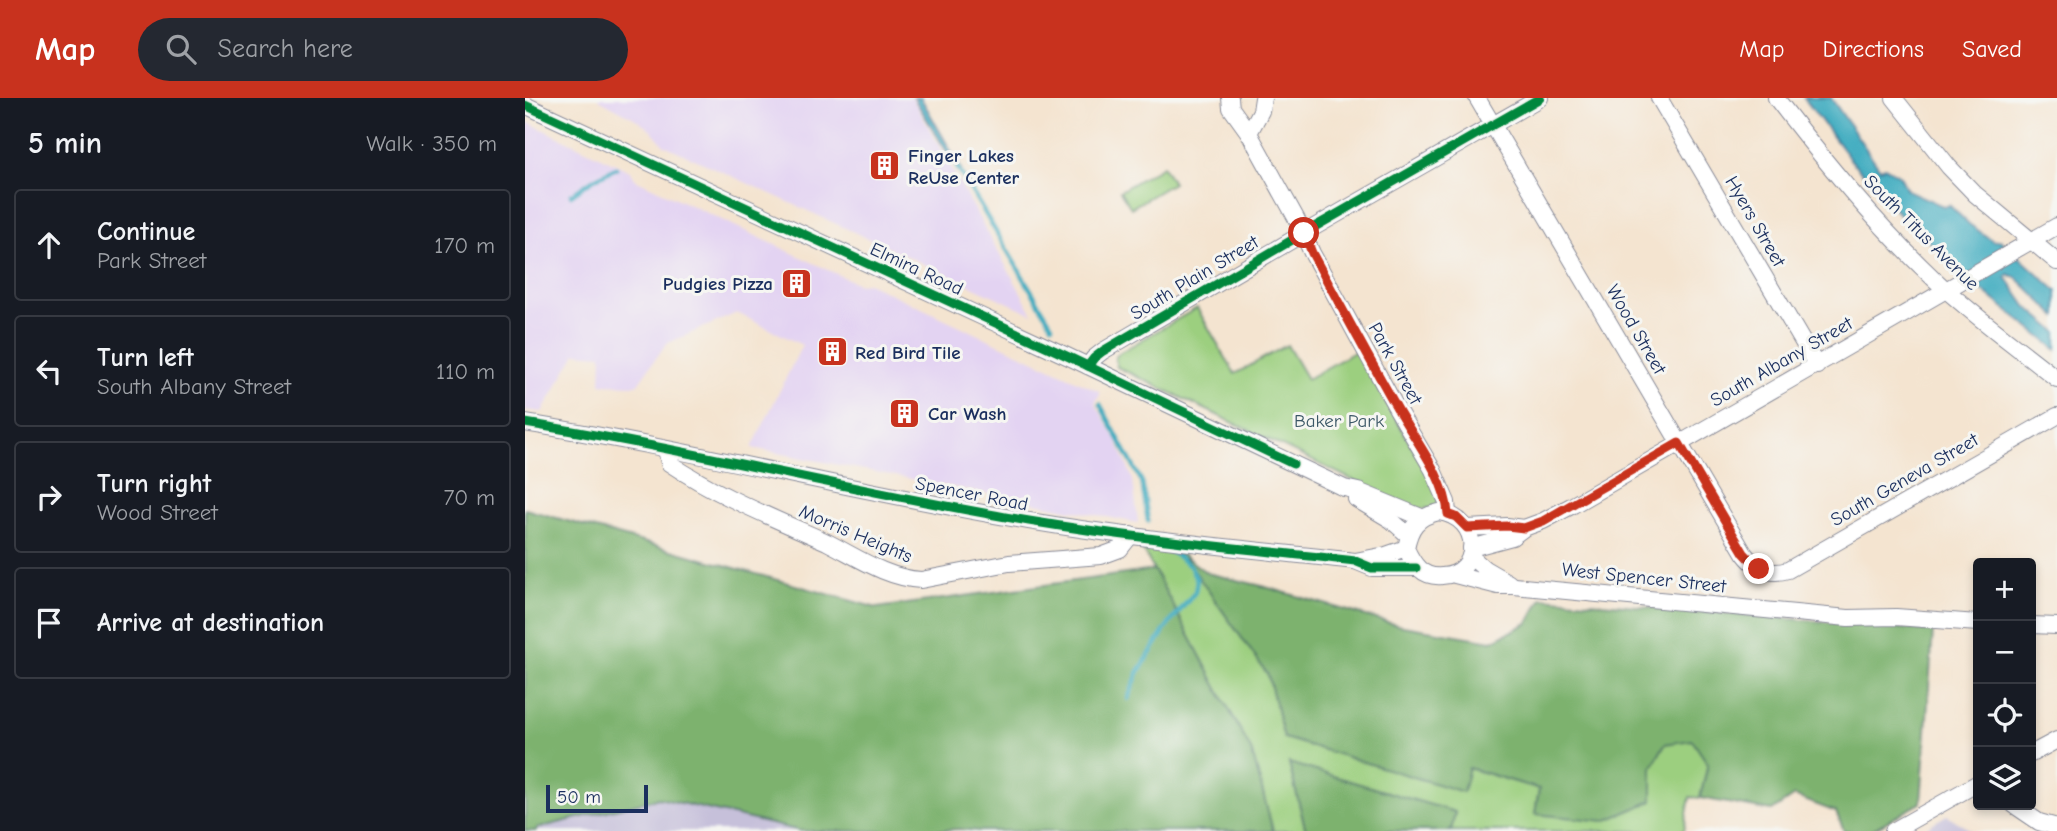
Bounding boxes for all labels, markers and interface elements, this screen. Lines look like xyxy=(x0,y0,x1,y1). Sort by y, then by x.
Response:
search box xyxy=(138,18,628,81)
text: Map xyxy=(35,30,96,68)
icon: search xyxy=(162,30,200,68)
text: Search here xyxy=(218,34,353,64)
text: Map xyxy=(1739,35,1785,63)
text: Directions xyxy=(1823,35,1924,63)
text: Saved xyxy=(1962,35,2022,63)
text: 5 min xyxy=(28,126,102,161)
text: Walk · 350 m xyxy=(366,130,497,157)
place label: Finger Lakes ReUse Center xyxy=(908,145,1019,189)
building icon: Finger Lakes ReUse Center xyxy=(868,149,902,183)
street label: South Titus Avenue xyxy=(1859,171,1983,295)
street label: Hyers Street xyxy=(1720,172,1790,271)
text: Continue xyxy=(97,217,195,247)
route start xyxy=(1288,217,1319,248)
icon: ahead xyxy=(30,226,68,264)
street label: South Plain Street xyxy=(1126,231,1263,325)
text: 170 m xyxy=(434,232,495,259)
street label: Elmira Road xyxy=(867,238,967,300)
text: Park Street xyxy=(97,247,206,274)
building icon: Pudgies Pizza xyxy=(779,266,813,300)
place label: Pudgies Pizza xyxy=(663,273,773,295)
street label: Wood Street xyxy=(1602,281,1671,379)
street label: South Albany Street xyxy=(1707,312,1857,411)
street label: Park Street xyxy=(1364,319,1427,409)
building icon: Red Bird Tile xyxy=(815,335,849,369)
place label: Red Bird Tile xyxy=(855,342,960,364)
text: Turn left xyxy=(97,343,194,373)
icon: left xyxy=(30,352,68,390)
text: 110 m xyxy=(436,358,495,385)
text: South Albany Street xyxy=(97,373,291,400)
building icon: Car Wash xyxy=(888,396,922,430)
place label: Car Wash xyxy=(928,403,1006,425)
park label: Baker Park xyxy=(1294,410,1385,432)
street label: South Geneva Street xyxy=(1827,428,1983,531)
text: Turn right xyxy=(97,469,211,499)
street label: Spencer Road xyxy=(914,472,1030,516)
icon: right xyxy=(30,478,68,516)
text: 70 m xyxy=(443,484,495,511)
text: Wood Street xyxy=(97,499,218,526)
street label: Morris Heights xyxy=(796,500,916,568)
route end xyxy=(1743,553,1774,584)
street label: West Spencer Street xyxy=(1561,558,1728,598)
map controls xyxy=(1973,558,2036,810)
button: + xyxy=(1973,558,2036,621)
icon: arrive xyxy=(30,604,68,642)
text: Arrive at destination xyxy=(97,608,324,638)
button: − xyxy=(1973,621,2036,684)
button: locate xyxy=(1973,684,2036,747)
button: layers xyxy=(1973,747,2036,810)
scale bar xyxy=(546,782,647,814)
text: 50 m xyxy=(557,786,601,808)

